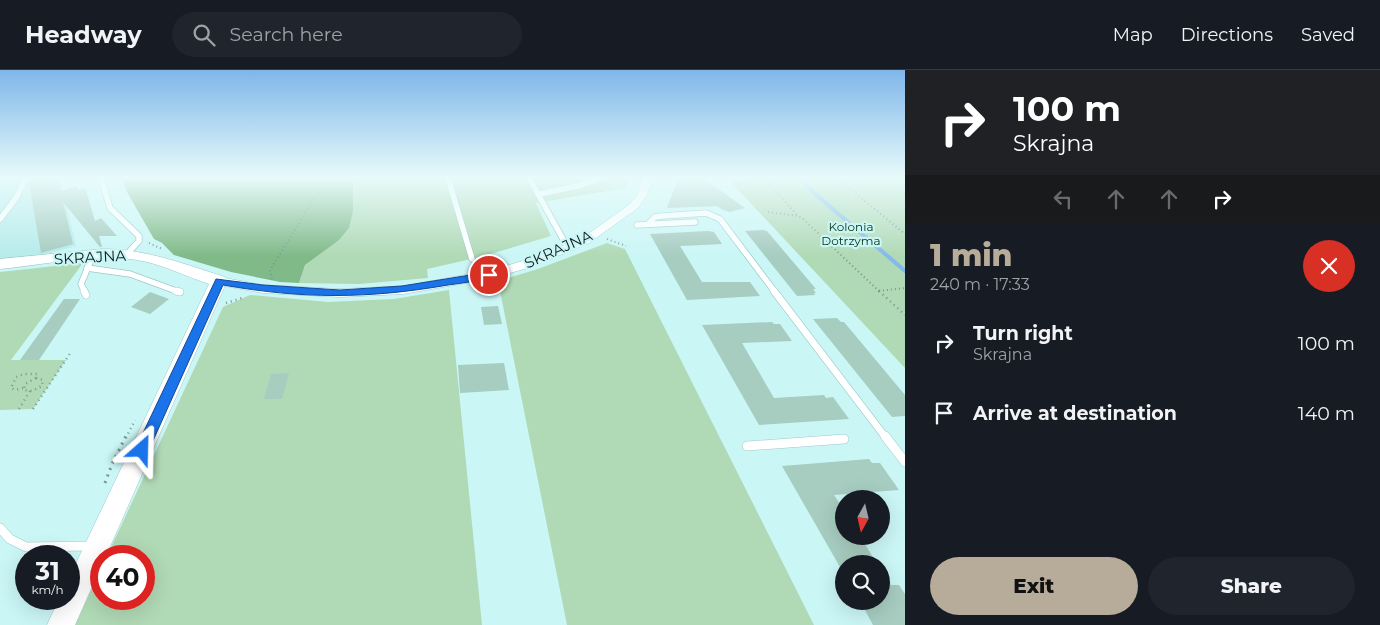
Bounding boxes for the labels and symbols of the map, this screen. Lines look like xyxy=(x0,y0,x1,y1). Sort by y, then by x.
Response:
park label: Kolonia Dotrzyma xyxy=(821,219,881,248)
street label: SKRAJNA xyxy=(521,226,595,272)
street label: SKRAJNA xyxy=(53,246,127,268)
pin xyxy=(468,254,510,296)
position arrow xyxy=(115,423,167,475)
north arrow xyxy=(835,490,890,545)
speed limit sign: 40 xyxy=(90,545,155,610)

